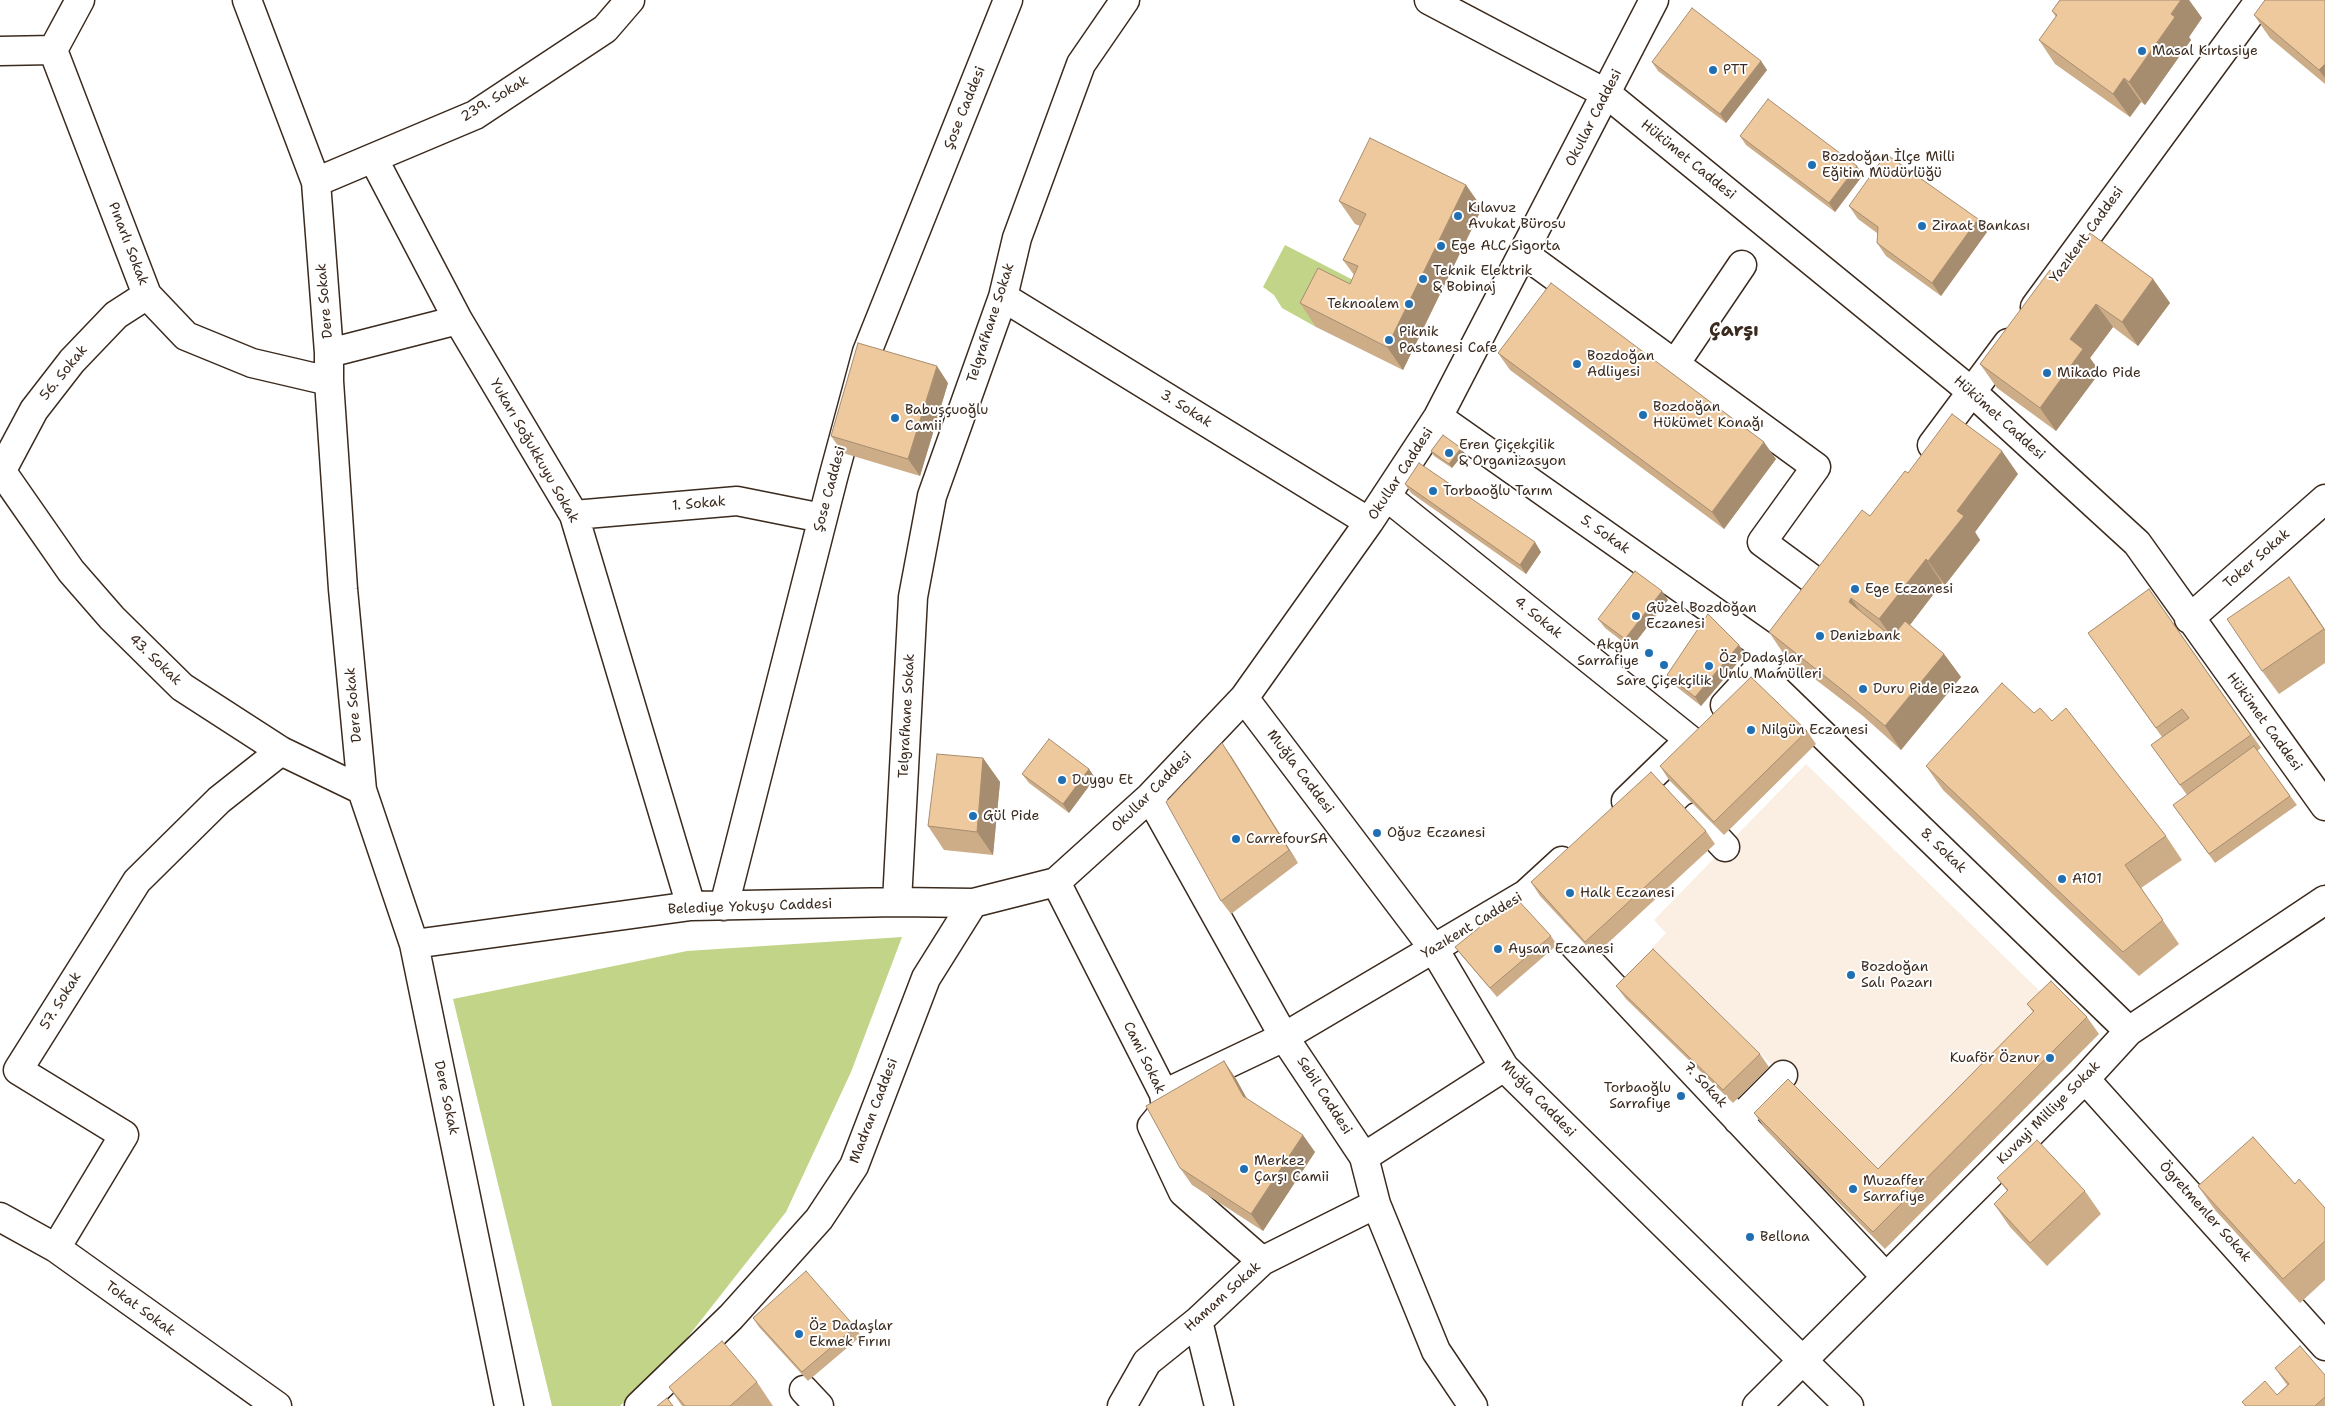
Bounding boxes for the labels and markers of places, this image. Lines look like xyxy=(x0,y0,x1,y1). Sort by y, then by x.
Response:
place label: Masal Kırtasiye xyxy=(2152,43,2258,59)
marker: Masal Kırtasiye xyxy=(2136,45,2148,57)
place label: PTT xyxy=(1723,62,1748,78)
marker: PTT xyxy=(1707,64,1719,76)
place label: Bozdoğan İlçe Milli Eğitim Müdürlüğü xyxy=(1822,149,1955,182)
marker: Bozdoğan İlçe Milli Eğitim Müdürlüğü xyxy=(1806,159,1818,171)
place label: Kılavuz Avukat Bürosu xyxy=(1468,200,1566,232)
marker: Kılavuz Avukat Bürosu xyxy=(1452,210,1464,222)
place label: Ziraat Bankası xyxy=(1932,218,2030,234)
marker: Ziraat Bankası xyxy=(1916,220,1928,232)
place label: Ege ALC Sigorta xyxy=(1451,238,1560,254)
marker: Ege ALC Sigorta xyxy=(1435,240,1447,252)
place label: Teknik Elektrik & Bobinaj xyxy=(1433,263,1532,296)
marker: Teknik Elektrik & Bobinaj xyxy=(1417,273,1429,285)
place label: Teknoalem xyxy=(1327,296,1399,312)
marker: Teknoalem xyxy=(1403,298,1415,310)
place label: Piknik Pastanesi Cafe xyxy=(1399,324,1497,357)
marker: Piknik Pastanesi Cafe xyxy=(1383,334,1395,346)
place label: Bozdoğan Adliyesi xyxy=(1587,348,1654,381)
marker: Bozdoğan Adliyesi xyxy=(1571,358,1583,370)
place label: Mikado Pide xyxy=(2057,365,2141,381)
marker: Mikado Pide xyxy=(2041,367,2053,379)
place label: Bozdoğan Hükümet Konağı xyxy=(1653,399,1764,432)
place label: Babuşçuoğlu Camii xyxy=(905,402,988,434)
marker: Bozdoğan Hükümet Konağı xyxy=(1637,409,1649,421)
marker: Babuşçuoğlu Camii xyxy=(889,412,901,424)
place label: Eren Çiçekçilik & Organizasyon xyxy=(1459,437,1566,470)
marker: Eren Çiçekçilik & Organizasyon xyxy=(1443,447,1455,459)
place label: Torbaoğlu Tarım xyxy=(1443,483,1552,499)
marker: Torbaoğlu Tarım xyxy=(1427,485,1439,497)
place label: Ege Eczanesi xyxy=(1865,581,1953,597)
marker: Ege Eczanesi xyxy=(1849,583,1861,595)
place label: Güzel Bozdoğan Eczanesi xyxy=(1646,600,1757,632)
marker: Güzel Bozdoğan Eczanesi xyxy=(1630,610,1642,622)
place label: Denizbank xyxy=(1830,628,1901,644)
marker: Denizbank xyxy=(1814,630,1826,642)
place label: Akgün Sarrafiye xyxy=(1577,637,1639,670)
marker: Akgün Sarrafiye xyxy=(1643,647,1655,659)
place label: Öz Dadaşlar Unlu Mamülleri xyxy=(1719,650,1822,682)
marker: Sare Çiçekçilik xyxy=(1658,659,1670,671)
marker: Öz Dadaşlar Unlu Mamülleri xyxy=(1703,660,1715,672)
place label: Sare Çiçekçilik xyxy=(1616,673,1712,689)
place label: Duru Pide Pizza xyxy=(1873,681,1979,697)
marker: Duru Pide Pizza xyxy=(1857,683,1869,695)
place label: Nilgün Eczanesi xyxy=(1761,722,1868,738)
marker: Nilgün Eczanesi xyxy=(1745,724,1757,736)
place label: Duygu Et xyxy=(1072,772,1133,788)
marker: Duygu Et xyxy=(1056,774,1068,786)
place label: Gül Pide xyxy=(983,808,1039,824)
marker: Gül Pide xyxy=(967,810,979,822)
place label: Oğuz Eczanesi xyxy=(1387,825,1485,841)
marker: Oğuz Eczanesi xyxy=(1371,827,1383,839)
place label: CarrefourSA xyxy=(1246,831,1328,847)
marker: CarrefourSA xyxy=(1230,833,1242,845)
place label: A101 xyxy=(2072,871,2102,887)
marker: A101 xyxy=(2056,873,2068,885)
place label: Halk Eczanesi xyxy=(1580,885,1675,901)
marker: Halk Eczanesi xyxy=(1564,887,1576,899)
place label: Aysan Eczanesi xyxy=(1508,941,1614,957)
marker: Aysan Eczanesi xyxy=(1492,943,1504,955)
place label: Bozdoğan Salı Pazarı xyxy=(1861,959,1933,992)
marker: Bozdoğan Salı Pazarı xyxy=(1845,969,1857,981)
place label: Kuaför Öznur xyxy=(1950,1050,2040,1066)
marker: Kuaför Öznur xyxy=(2044,1052,2056,1064)
place label: Torbaoğlu Sarrafiye xyxy=(1604,1080,1671,1112)
marker: Torbaoğlu Sarrafiye xyxy=(1675,1090,1687,1102)
place label: Merkez Çarşı Camii xyxy=(1254,1153,1329,1186)
marker: Merkez Çarşı Camii xyxy=(1238,1163,1250,1175)
place label: Muzaffer Sarrafiye xyxy=(1863,1173,1925,1206)
marker: Muzaffer Sarrafiye xyxy=(1847,1183,1859,1195)
place label: Bellona xyxy=(1760,1229,1810,1245)
marker: Bellona xyxy=(1744,1231,1756,1243)
place label: Öz Dadaşlar Ekmek Fırını xyxy=(809,1318,893,1350)
marker: Öz Dadaşlar Ekmek Fırını xyxy=(793,1328,805,1340)

